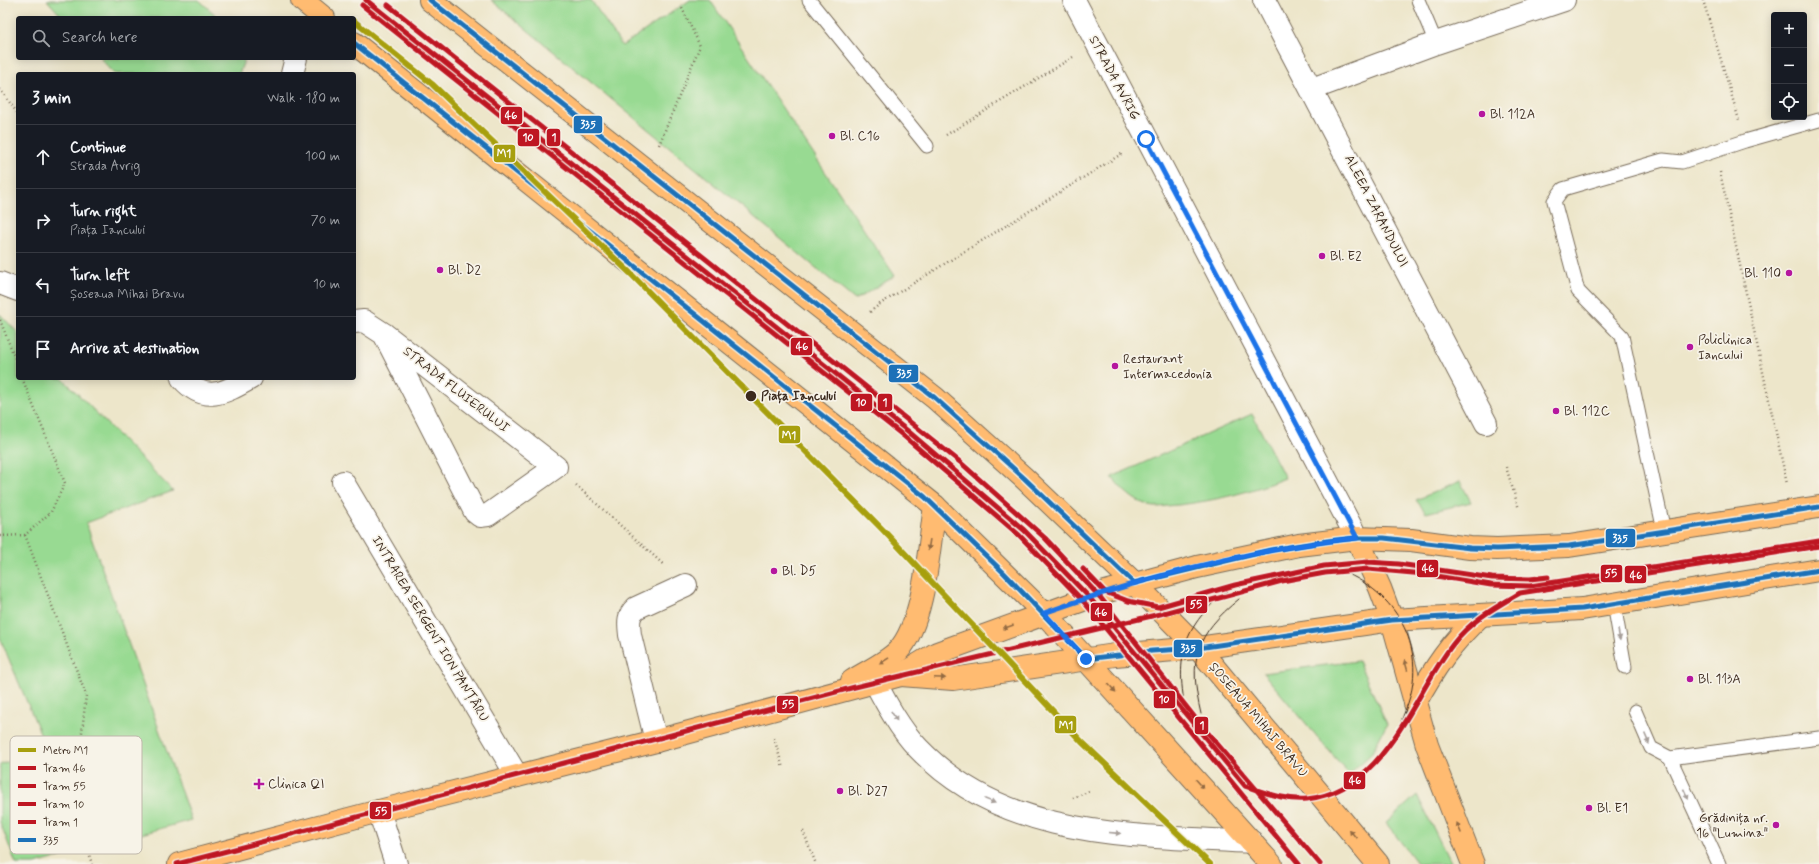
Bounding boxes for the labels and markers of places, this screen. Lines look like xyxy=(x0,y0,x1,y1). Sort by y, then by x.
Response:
place label: Bl. 112A xyxy=(1490,106,1535,123)
marker: Bl. 112A xyxy=(1477,109,1487,119)
place label: Bl. C16 xyxy=(840,128,880,145)
marker: Bl. C16 xyxy=(827,131,837,141)
place label: Bl. E2 xyxy=(1330,248,1362,265)
marker: Bl. E2 xyxy=(1317,251,1327,261)
place label: Bl. D2 xyxy=(448,262,482,279)
marker: Bl. D2 xyxy=(435,265,445,275)
place label: Bl. 110 xyxy=(1744,265,1781,282)
marker: Bl. 110 xyxy=(1784,268,1794,278)
place label: Policlinica Iancului xyxy=(1698,332,1752,364)
marker: Policlinica Iancului xyxy=(1685,342,1695,352)
place label: Restaurant Intermacedonia xyxy=(1123,351,1213,383)
marker: Restaurant Intermacedonia xyxy=(1110,361,1120,371)
place label: Piața Iancului xyxy=(761,388,836,405)
marker: Piața Iancului xyxy=(744,389,758,403)
place label: Bl. 112C xyxy=(1564,403,1610,420)
marker: Bl. 112C xyxy=(1551,406,1561,416)
place label: Bl. D5 xyxy=(782,563,817,580)
marker: Bl. D5 xyxy=(769,566,779,576)
place label: Bl. 113A xyxy=(1698,671,1741,688)
marker: Bl. 113A xyxy=(1685,674,1695,684)
place label: Clinica QI xyxy=(268,776,324,793)
marker: Clinica QI xyxy=(253,778,265,790)
place label: Bl. D27 xyxy=(848,783,888,800)
marker: Bl. D27 xyxy=(835,786,845,796)
place label: Bl. E1 xyxy=(1597,800,1628,817)
marker: Bl. E1 xyxy=(1584,803,1594,813)
place label: Grădinița nr. 16 "Lumina" xyxy=(1696,810,1768,842)
marker: Grădinița nr. 16 "Lumina" xyxy=(1771,820,1781,830)

